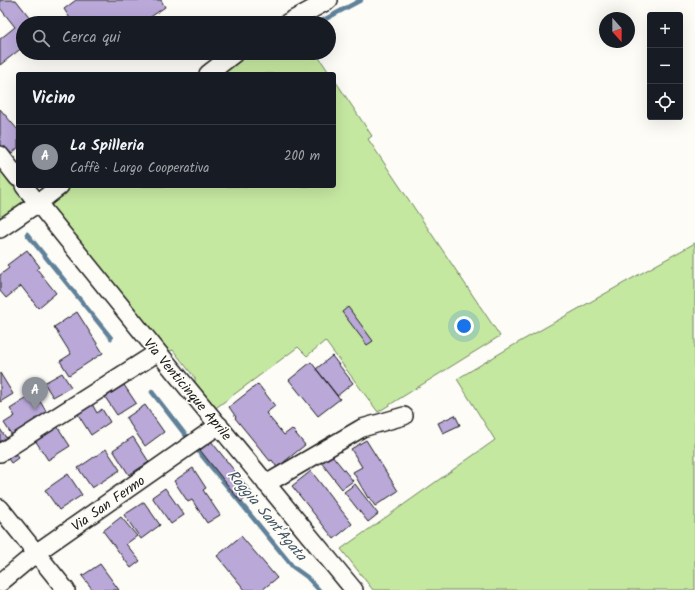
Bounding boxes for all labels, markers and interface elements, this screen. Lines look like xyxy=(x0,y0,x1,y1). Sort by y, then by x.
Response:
north arrow xyxy=(599,12,635,48)
map controls xyxy=(647,12,683,120)
button: + xyxy=(647,12,683,48)
search box xyxy=(16,16,336,60)
text: Cerca qui xyxy=(62,26,120,50)
icon: search xyxy=(30,27,52,49)
button: − xyxy=(647,48,683,84)
button: locate xyxy=(647,84,683,120)
text: Vicino xyxy=(32,85,75,112)
text: La Spilleria xyxy=(70,134,144,158)
text: A xyxy=(41,146,49,167)
text: 200 m xyxy=(284,146,320,167)
text: Caffè · Largo Cooperativa xyxy=(70,158,209,179)
your location xyxy=(454,316,474,336)
street label: Via Venticinque Aprile xyxy=(138,333,237,446)
pin: A xyxy=(22,377,48,410)
water label: Roggia Sant'Agata xyxy=(221,464,313,568)
street label: Via San Fermo xyxy=(67,470,150,537)

